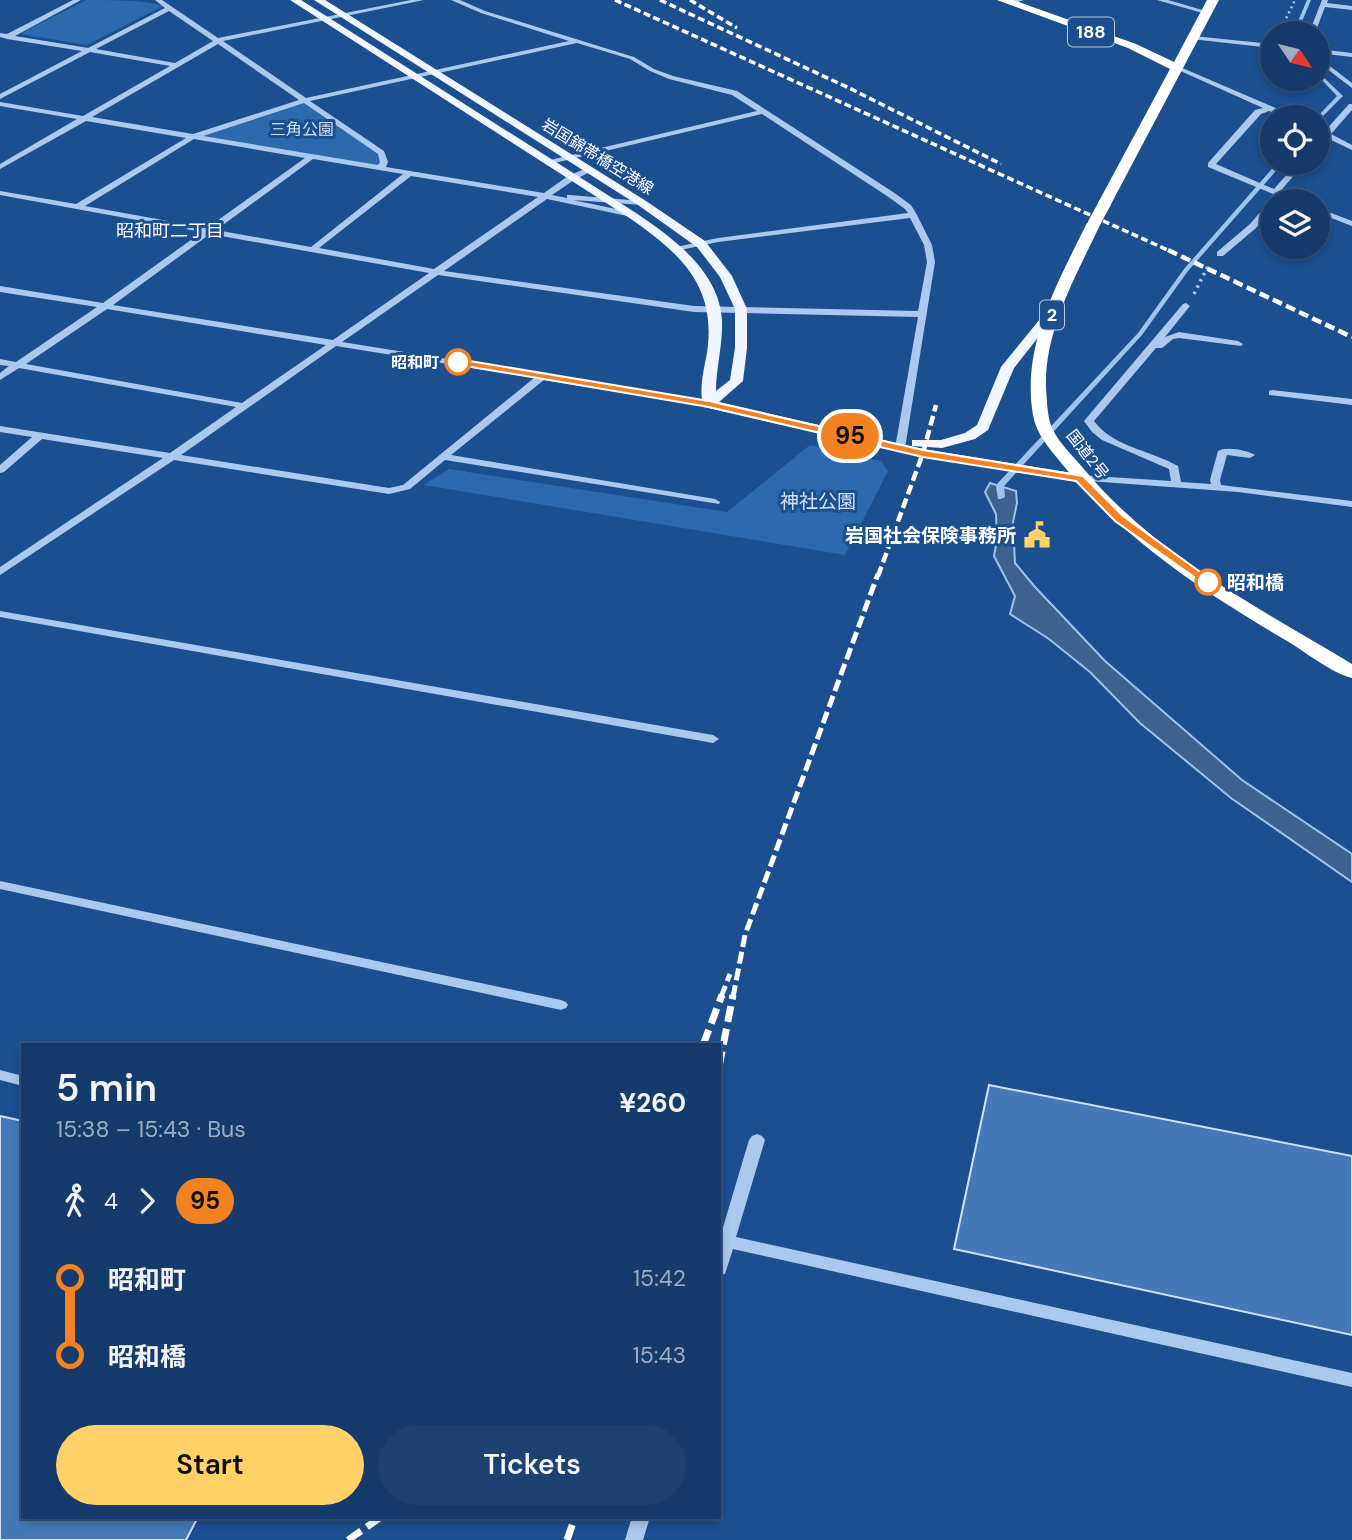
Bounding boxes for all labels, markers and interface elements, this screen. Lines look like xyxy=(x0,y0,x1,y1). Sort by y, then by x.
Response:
road number: 188 xyxy=(1068,17,1114,46)
north arrow xyxy=(1260,21,1330,91)
map controls xyxy=(1260,21,1330,259)
button: locate xyxy=(1260,105,1330,175)
street label: 岩国錦帯橋空港線 xyxy=(538,114,658,199)
park label: 三角公園 xyxy=(270,119,334,140)
button: layers xyxy=(1260,189,1330,259)
district label: 昭和町二丁目 xyxy=(116,219,224,243)
road number: 2 xyxy=(1040,300,1064,330)
marker: 昭和町 xyxy=(445,349,471,375)
place label: 昭和町 xyxy=(391,352,439,373)
line badge: 95 xyxy=(818,413,882,459)
text: 95 xyxy=(835,420,865,451)
street label: 国道2号 xyxy=(1062,425,1113,483)
park label: 神社公園 xyxy=(780,489,856,514)
public building icon: 岩国社会保険事務所 xyxy=(1022,520,1052,550)
place label: 岩国社会保険事務所 xyxy=(845,523,1016,548)
marker: 昭和橋 xyxy=(1195,569,1221,595)
place label: 昭和橋 xyxy=(1227,570,1284,595)
text: 5 min xyxy=(56,1063,157,1113)
text: ¥260 xyxy=(619,1086,686,1120)
text: 15:38 – 15:43 · Bus xyxy=(56,1114,246,1144)
icon: walk xyxy=(56,1182,94,1220)
icon: forward xyxy=(128,1182,166,1220)
text: 95 xyxy=(190,1185,220,1216)
text: 4 xyxy=(104,1186,118,1216)
text: 昭和町 xyxy=(108,1263,186,1297)
text: 15:42 xyxy=(633,1263,686,1293)
text: 昭和橋 xyxy=(108,1340,186,1374)
text: 15:43 xyxy=(633,1340,686,1370)
button: Start xyxy=(56,1425,364,1505)
button: Tickets xyxy=(378,1425,686,1505)

